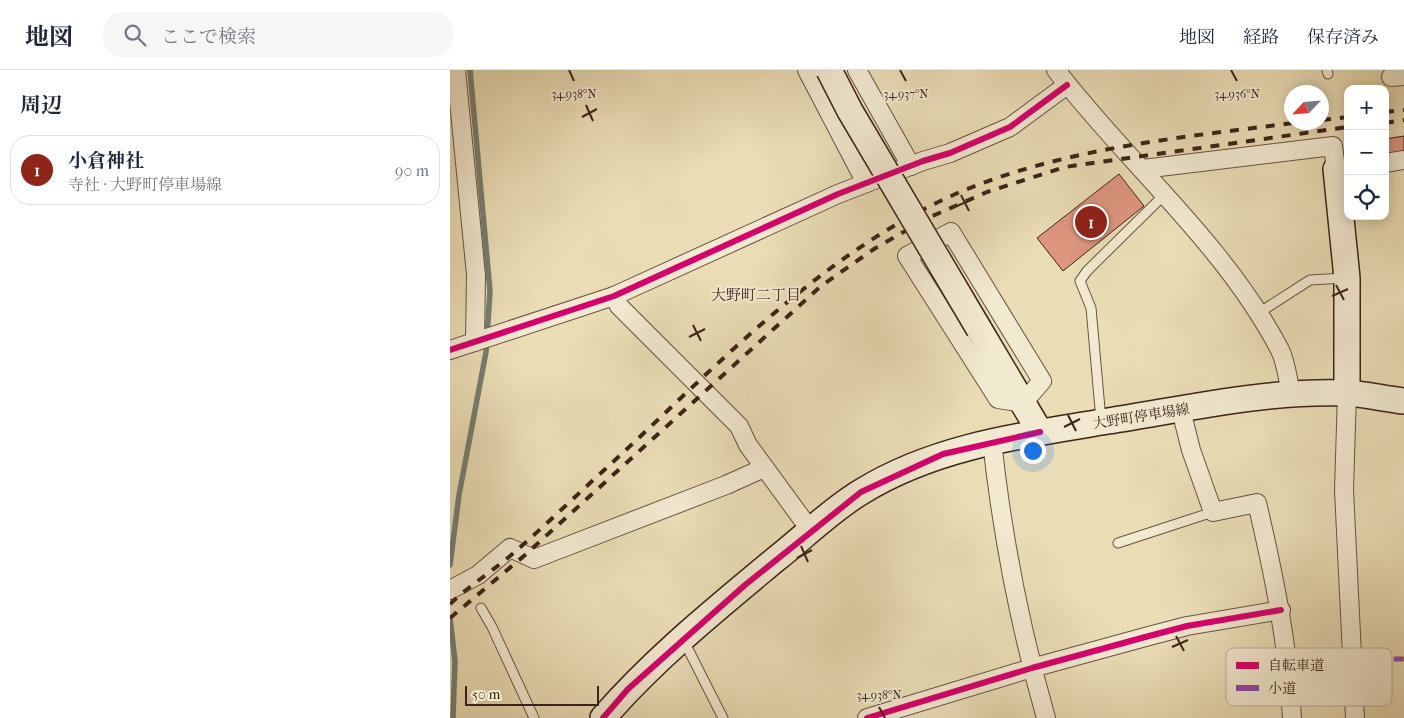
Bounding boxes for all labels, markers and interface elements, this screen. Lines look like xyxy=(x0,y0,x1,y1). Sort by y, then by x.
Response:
search box xyxy=(103,12,453,57)
icon: search xyxy=(121,21,149,49)
text: 地図 xyxy=(25,23,73,51)
text: ここで検索 xyxy=(161,26,256,48)
text: 地図 xyxy=(1179,27,1215,48)
text: 経路 xyxy=(1243,27,1279,48)
text: 保存済み xyxy=(1307,27,1379,48)
north arrow xyxy=(1284,85,1329,130)
map controls xyxy=(1344,85,1389,220)
button: + xyxy=(1344,85,1389,130)
text: 34.938°N xyxy=(551,87,597,101)
text: 34.937°N xyxy=(884,87,928,101)
text: 34.936°N xyxy=(1214,87,1260,101)
text: 周辺 xyxy=(20,93,62,117)
button: − xyxy=(1344,130,1389,175)
text: 小倉神社 xyxy=(68,150,144,172)
text: 1 xyxy=(34,161,40,180)
text: 90 m xyxy=(395,161,429,180)
text: 寺社 · 大野町停車場線 xyxy=(68,175,222,194)
button: locate xyxy=(1344,175,1389,220)
pin: 1 xyxy=(1075,203,1107,241)
district label: 大野町二丁目 xyxy=(711,286,801,304)
street label: 大野町停車場線 xyxy=(1091,400,1191,433)
your location xyxy=(1020,438,1046,464)
legend xyxy=(1226,648,1392,706)
text: 自転車道 xyxy=(1268,657,1324,674)
text: 小道 xyxy=(1268,680,1296,697)
scale bar xyxy=(465,683,599,706)
text: 50 m xyxy=(472,686,500,703)
text: 34.938°N xyxy=(856,688,902,702)

